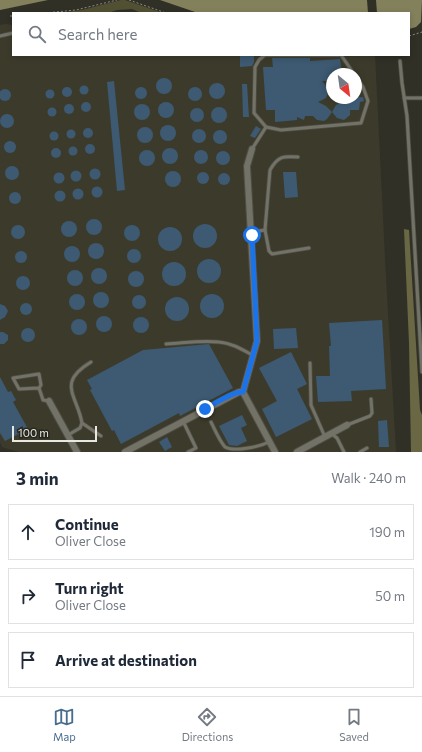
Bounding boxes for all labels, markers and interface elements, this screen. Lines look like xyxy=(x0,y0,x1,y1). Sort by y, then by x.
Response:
search box xyxy=(12,12,410,56)
icon: search xyxy=(26,23,48,45)
text: Search here xyxy=(58,25,137,43)
north arrow xyxy=(326,68,362,104)
route start xyxy=(243,226,261,244)
route end xyxy=(196,400,214,418)
scale bar xyxy=(12,424,97,443)
text: 100 m xyxy=(18,426,49,439)
text: 3 min xyxy=(16,468,59,489)
text: Walk · 240 m xyxy=(331,470,406,486)
text: Continue xyxy=(55,515,119,533)
icon: ahead xyxy=(17,521,39,543)
text: 190 m xyxy=(369,524,405,540)
text: Oliver Close xyxy=(55,533,126,549)
text: Turn right xyxy=(55,579,124,597)
icon: right xyxy=(17,585,39,607)
text: 50 m xyxy=(375,588,405,604)
text: Oliver Close xyxy=(55,597,126,613)
icon: arrive xyxy=(17,649,39,671)
text: Arrive at destination xyxy=(55,651,197,669)
tab: Map xyxy=(53,706,76,743)
tab: Directions xyxy=(182,706,233,743)
tab: Saved xyxy=(339,706,369,743)

